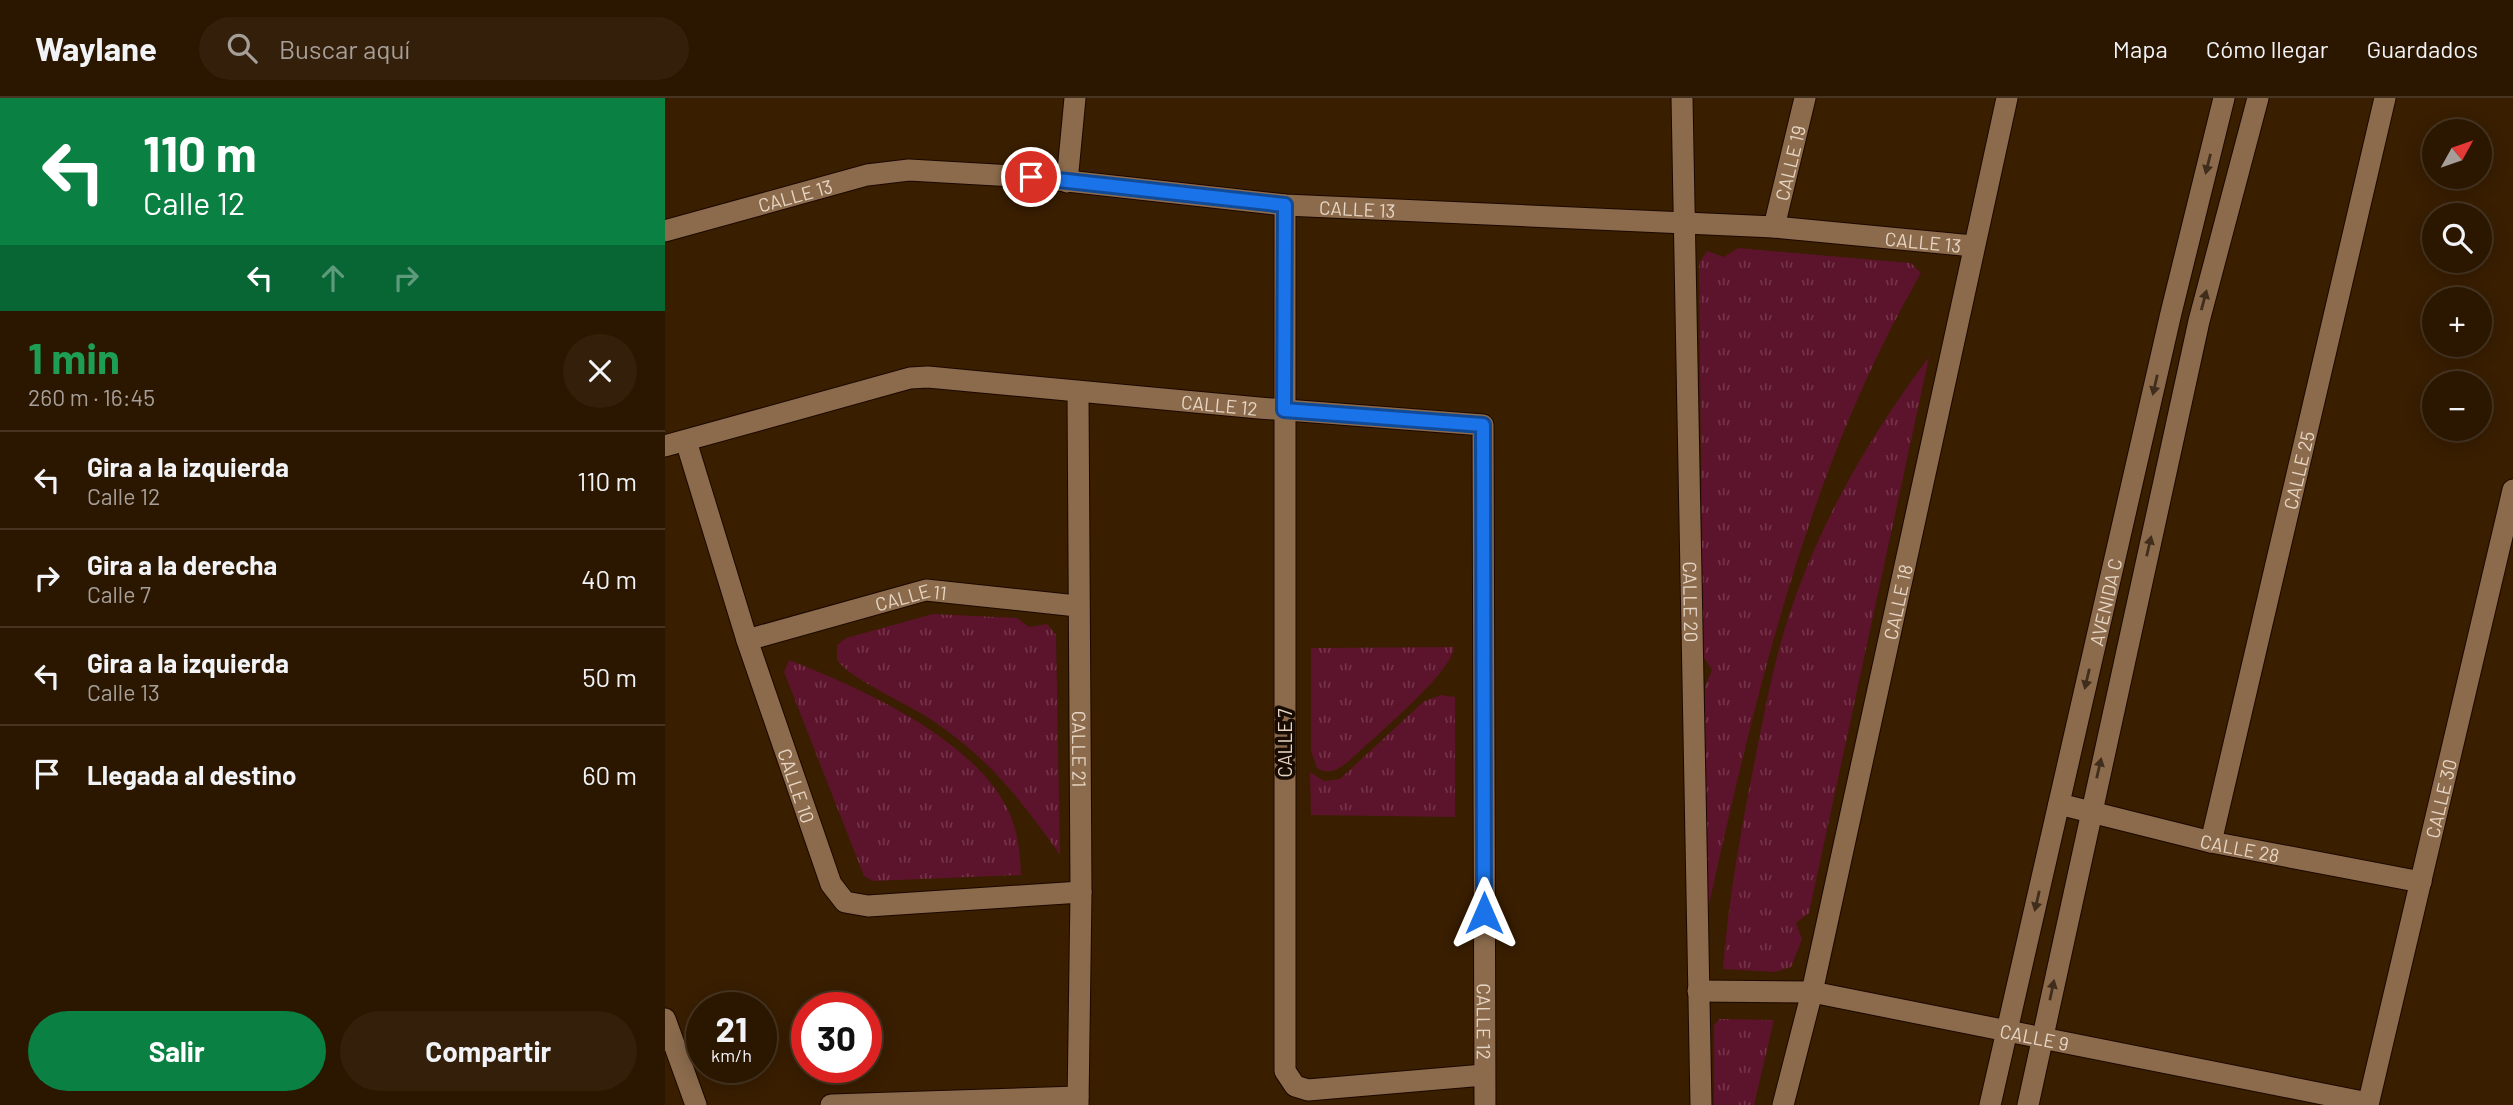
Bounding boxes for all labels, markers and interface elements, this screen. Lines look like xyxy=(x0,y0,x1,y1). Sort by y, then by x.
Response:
search box xyxy=(199,17,689,80)
text: Waylane xyxy=(35,28,157,68)
icon: search xyxy=(223,29,261,67)
text: Buscar aquí xyxy=(279,33,410,64)
text: Mapa xyxy=(2113,34,2168,63)
text: Cómo llegar xyxy=(2206,34,2328,63)
text: Guardados xyxy=(2366,34,2478,63)
north arrow xyxy=(2422,119,2492,189)
map controls xyxy=(2422,119,2492,441)
text: 110 m xyxy=(143,123,257,182)
street label: CALLE 19 xyxy=(1769,123,1810,203)
icon: left xyxy=(28,126,119,217)
pin xyxy=(1001,147,1061,207)
one-way arrow xyxy=(2202,153,2213,175)
icon: arrive xyxy=(1012,158,1050,196)
street label: CALLE 13 xyxy=(755,174,835,216)
text: Calle 12 xyxy=(143,183,245,221)
street label: CALLE 13 xyxy=(1319,195,1396,221)
button: search xyxy=(2422,203,2492,273)
street label: CALLE 13 xyxy=(1884,226,1962,256)
icon: left xyxy=(241,259,279,297)
icon: ahead xyxy=(314,259,352,297)
icon: right xyxy=(387,259,425,297)
button: + xyxy=(2422,287,2492,357)
one-way arrow xyxy=(2200,289,2210,310)
text: 1 min xyxy=(28,332,120,382)
button: close xyxy=(563,334,637,408)
button: − xyxy=(2422,371,2492,441)
one-way arrow xyxy=(2149,375,2160,397)
text: 260 m · 16:45 xyxy=(28,383,155,411)
street label: CALLE 12 xyxy=(1180,389,1259,419)
street label: CALLE 25 xyxy=(2278,428,2318,512)
text: Gira a la izquierda xyxy=(87,451,289,482)
icon: left xyxy=(28,461,66,499)
text: 110 m xyxy=(577,465,637,496)
text: Calle 12 xyxy=(87,482,160,510)
one-way arrow xyxy=(2144,535,2155,557)
text: Gira a la derecha xyxy=(87,549,277,580)
street label: AVENIDA C xyxy=(2084,556,2126,648)
icon: right xyxy=(28,559,66,597)
street label: CALLE 20 xyxy=(1679,561,1704,643)
street label: CALLE 18 xyxy=(1878,562,1916,642)
text: 40 m xyxy=(581,563,637,594)
street label: CALLE 11 xyxy=(872,578,948,615)
text: Calle 7 xyxy=(87,580,151,608)
text: Gira a la izquierda xyxy=(87,647,289,678)
icon: left xyxy=(28,657,66,695)
text: 50 m xyxy=(582,661,637,692)
one-way arrow xyxy=(2082,668,2093,690)
text: Calle 13 xyxy=(87,678,160,706)
street label: CALLE 7 xyxy=(1273,709,1296,777)
street label: CALLE 21 xyxy=(1068,711,1092,787)
street label: CALLE 10 xyxy=(774,745,821,826)
icon: arrive xyxy=(28,755,66,793)
one-way arrow xyxy=(2094,757,2105,779)
street label: CALLE 30 xyxy=(2420,757,2461,840)
text: Llegada al destino xyxy=(87,759,296,790)
text: 60 m xyxy=(582,759,637,790)
street label: CALLE 28 xyxy=(2198,828,2281,866)
position arrow xyxy=(1447,876,1521,950)
one-way arrow xyxy=(2032,890,2043,912)
one-way arrow xyxy=(2046,979,2057,1001)
street label: CALLE 12 xyxy=(1473,983,1496,1060)
speed limit sign: 30 xyxy=(791,992,882,1083)
text: 21 xyxy=(716,1007,747,1049)
button: Salir xyxy=(28,1011,326,1091)
button: Compartir xyxy=(340,1011,637,1091)
street label: CALLE 9 xyxy=(1998,1018,2071,1055)
text: km/h xyxy=(711,1044,752,1066)

